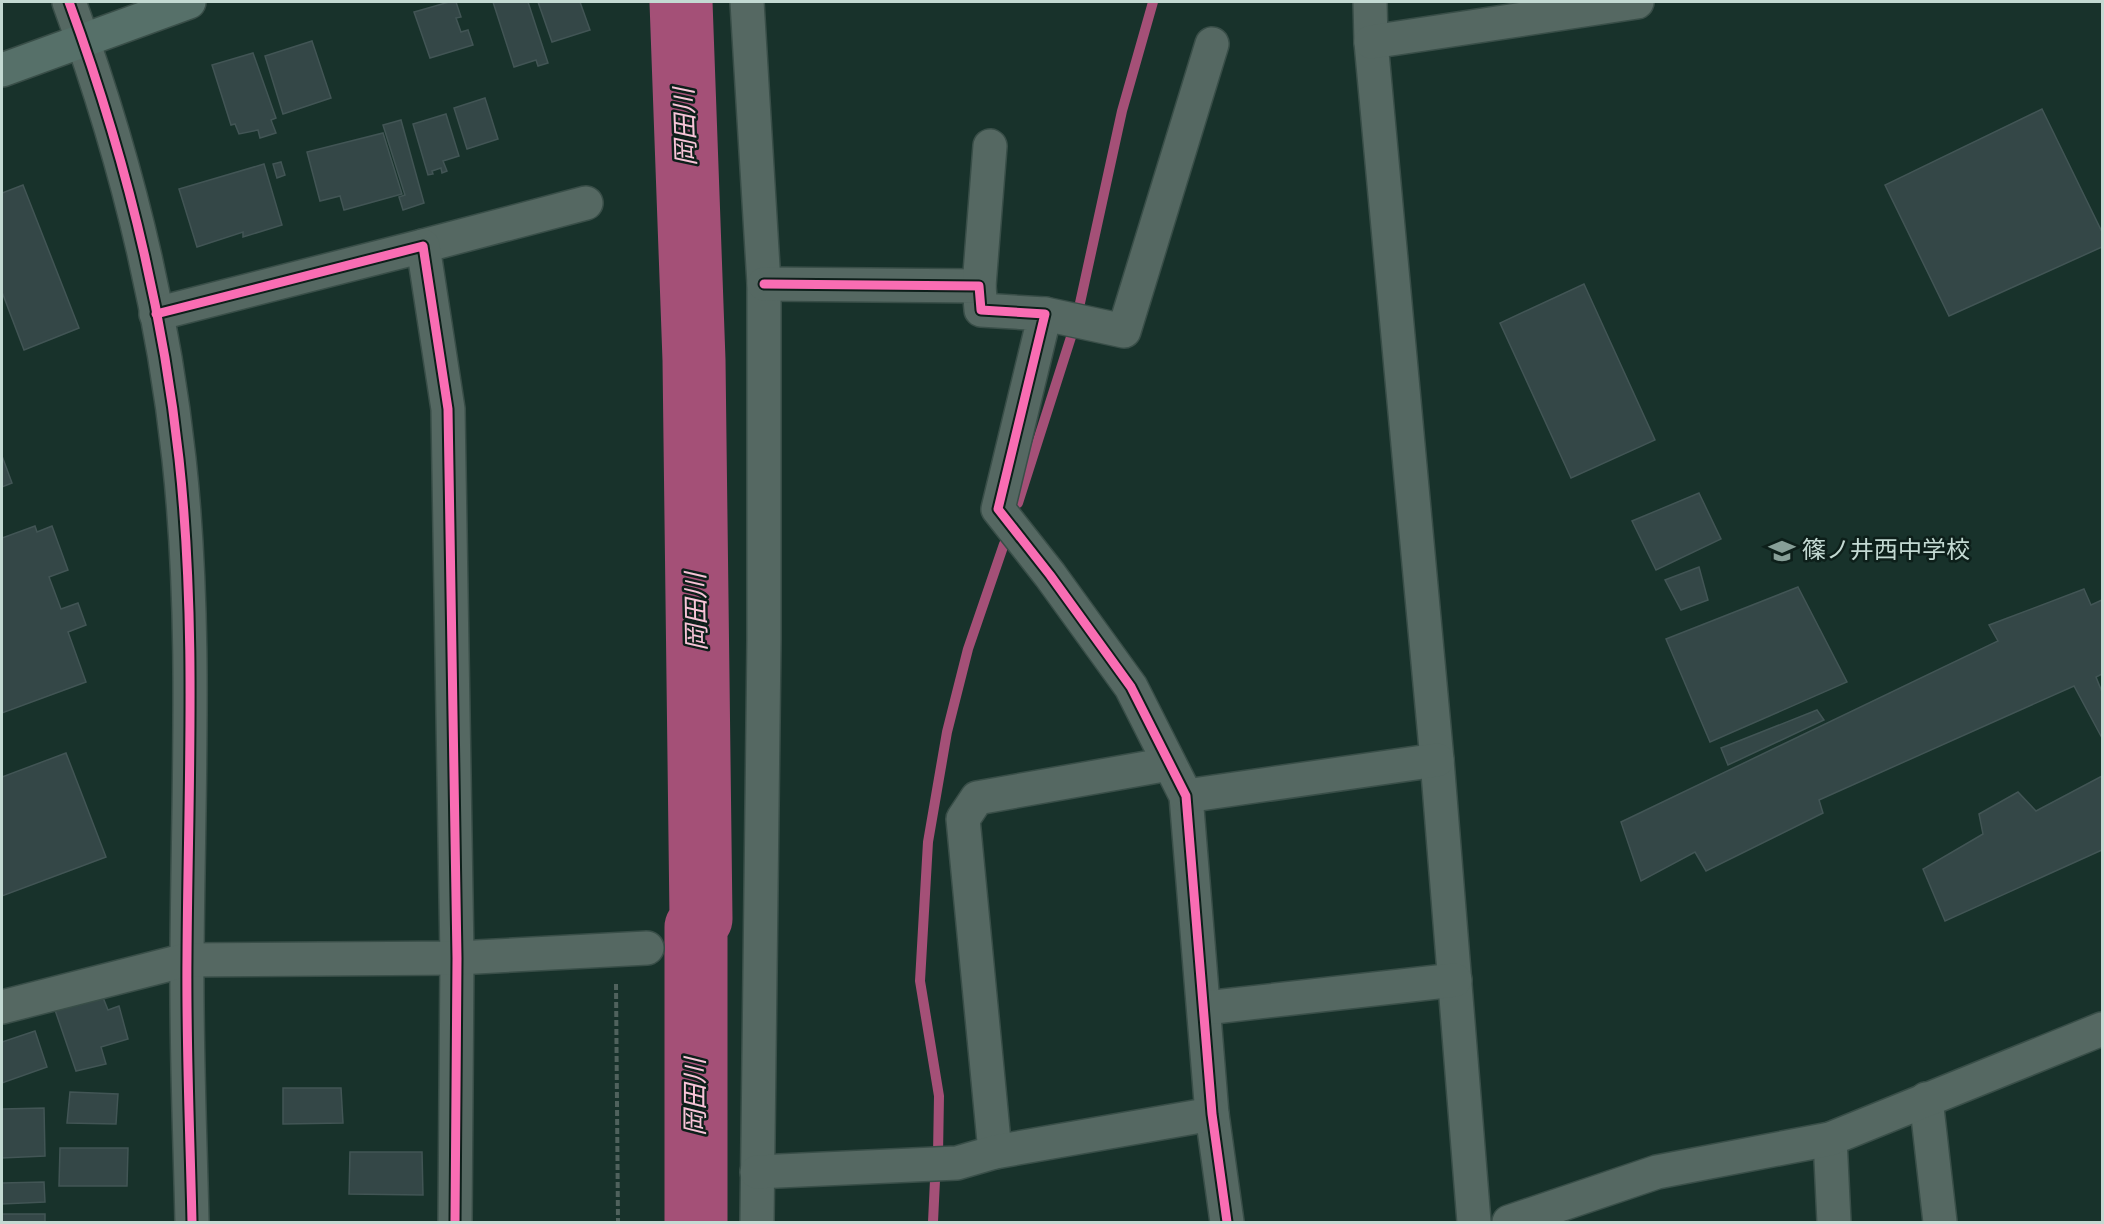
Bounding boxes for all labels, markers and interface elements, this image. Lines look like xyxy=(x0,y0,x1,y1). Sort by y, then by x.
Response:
water label: 岡田川 xyxy=(672,85,700,166)
school or university icon: 篠ノ井西中学校 xyxy=(1767,536,1797,566)
place label: 篠ノ井西中学校 xyxy=(1802,537,1970,563)
water label: 岡田川 xyxy=(683,570,711,651)
water label: 岡田川 xyxy=(683,1055,709,1136)

